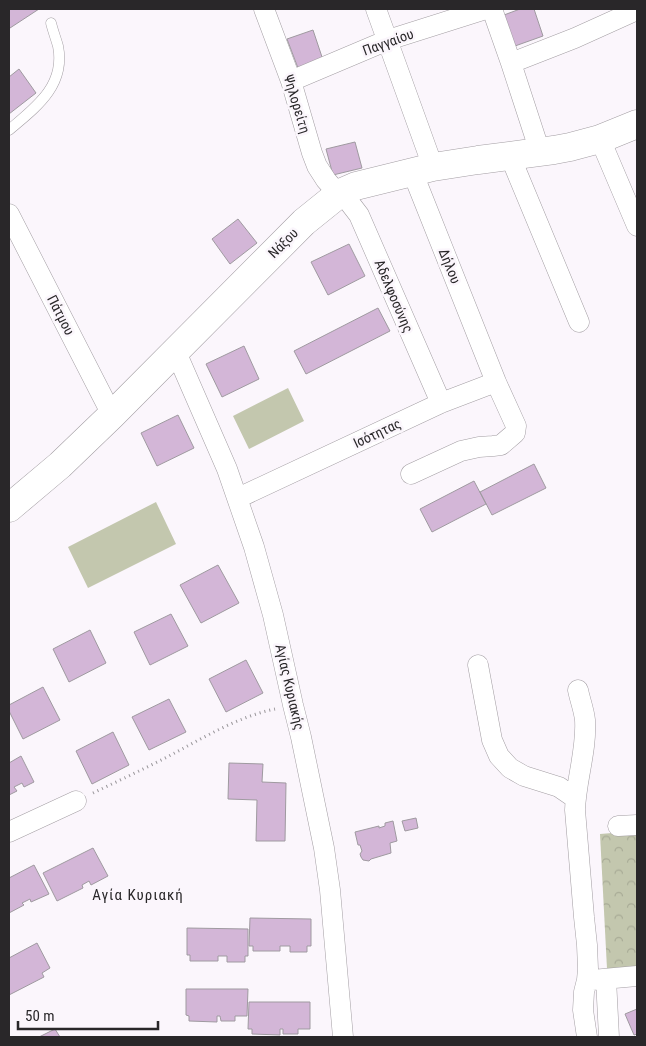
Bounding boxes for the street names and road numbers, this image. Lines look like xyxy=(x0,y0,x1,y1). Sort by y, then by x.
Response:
street label: Παγγαίου xyxy=(360,25,416,59)
street label: Ψηλορείτη xyxy=(281,73,313,135)
street label: Νάξου xyxy=(265,225,301,261)
street label: Δήλου xyxy=(436,246,464,286)
street label: Αδελφοσύνης xyxy=(371,257,416,335)
street label: Πάτμου xyxy=(44,292,78,338)
street label: Ισότητας xyxy=(351,415,403,451)
street label: Αγίας Κυριακής xyxy=(272,643,308,731)

